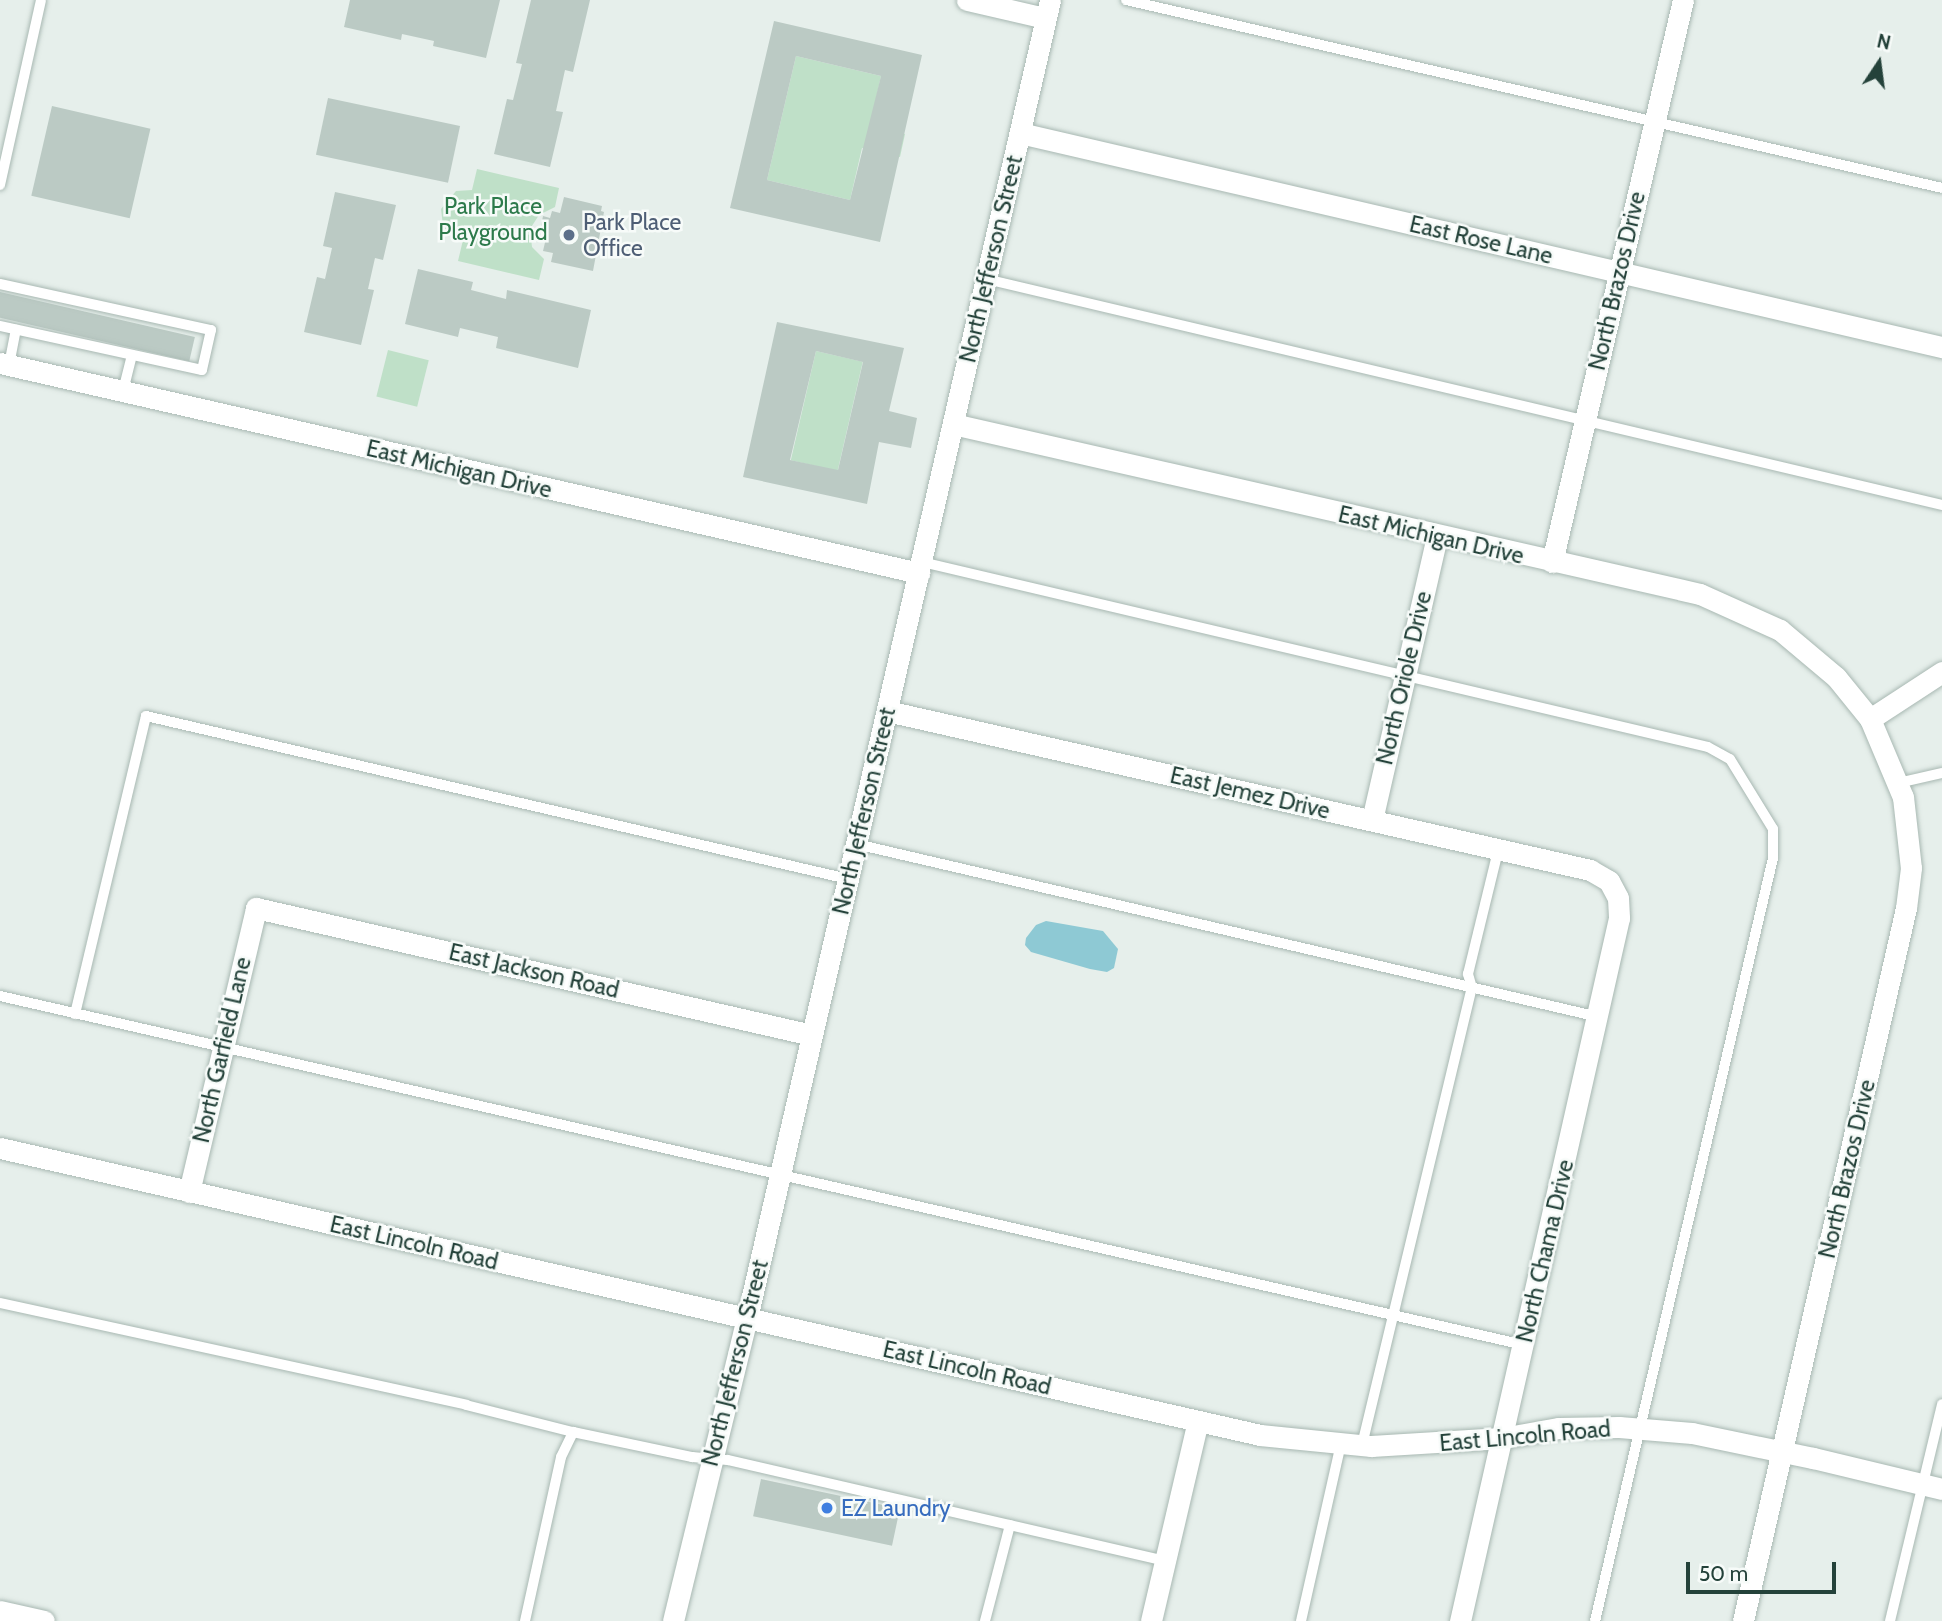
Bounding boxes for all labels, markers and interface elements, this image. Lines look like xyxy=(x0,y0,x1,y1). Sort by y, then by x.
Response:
north arrow xyxy=(1844,28,1914,98)
text: N xyxy=(1875,29,1893,55)
street label: North Jefferson Street xyxy=(954,153,1028,365)
street label: North Brazos Drive xyxy=(1583,189,1651,373)
park label: Park Place Playground xyxy=(438,192,548,246)
place label: Park Place Office xyxy=(583,208,681,262)
street label: East Rose Lane xyxy=(1407,210,1555,270)
marker: Park Place Office xyxy=(561,227,577,243)
street label: East Michigan Drive xyxy=(364,434,554,504)
street label: East Michigan Drive xyxy=(1336,500,1526,570)
street label: North Oriole Drive xyxy=(1371,588,1437,768)
street label: North Jefferson Street xyxy=(827,705,901,917)
street label: East Jemez Drive xyxy=(1167,761,1333,825)
street label: East Jackson Road xyxy=(446,938,622,1004)
street label: North Garfield Lane xyxy=(187,954,257,1146)
street label: North Brazos Drive xyxy=(1813,1077,1881,1261)
street label: North Chama Drive xyxy=(1511,1157,1579,1345)
street label: East Lincoln Road xyxy=(327,1210,501,1276)
street label: North Jefferson Street xyxy=(696,1257,774,1469)
street label: East Lincoln Road xyxy=(880,1335,1054,1401)
street label: East Lincoln Road xyxy=(1438,1415,1612,1457)
place label: EZ Laundry xyxy=(841,1494,951,1522)
marker: EZ Laundry xyxy=(819,1500,835,1516)
scale bar xyxy=(1690,1548,1840,1592)
text: 50 m xyxy=(1699,1561,1748,1586)

